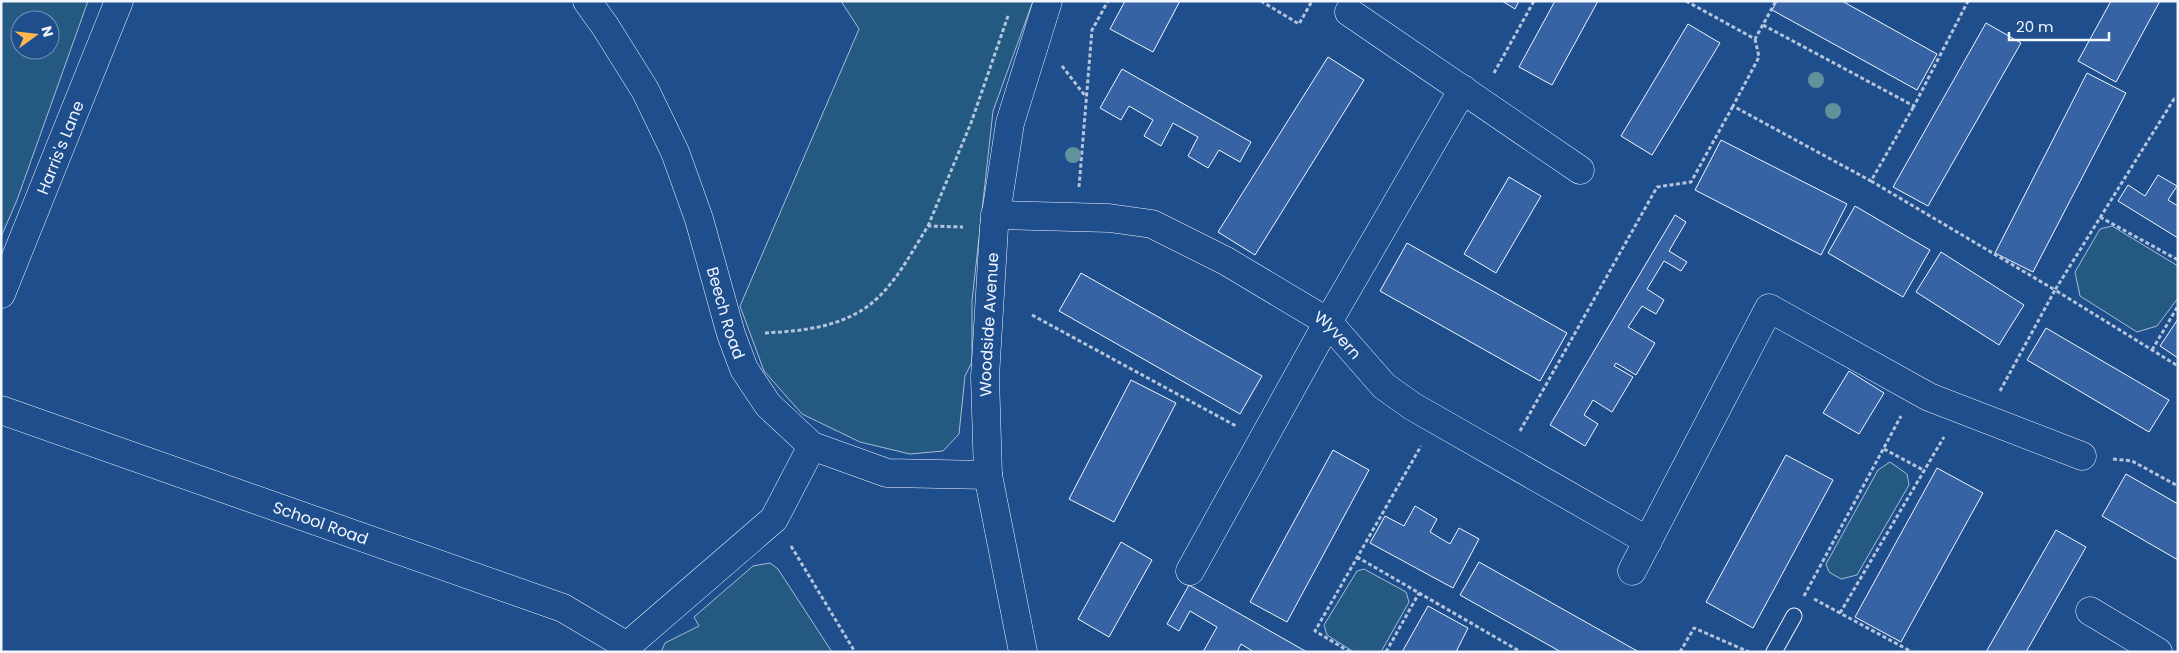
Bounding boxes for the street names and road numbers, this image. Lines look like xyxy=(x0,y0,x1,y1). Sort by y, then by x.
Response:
street label: Harris's Lane xyxy=(31,97,89,198)
street label: Woodside Avenue xyxy=(973,252,1004,397)
street label: Beech Road xyxy=(701,264,751,362)
street label: Wyvern xyxy=(1310,305,1367,364)
street label: School Road xyxy=(270,495,372,550)

